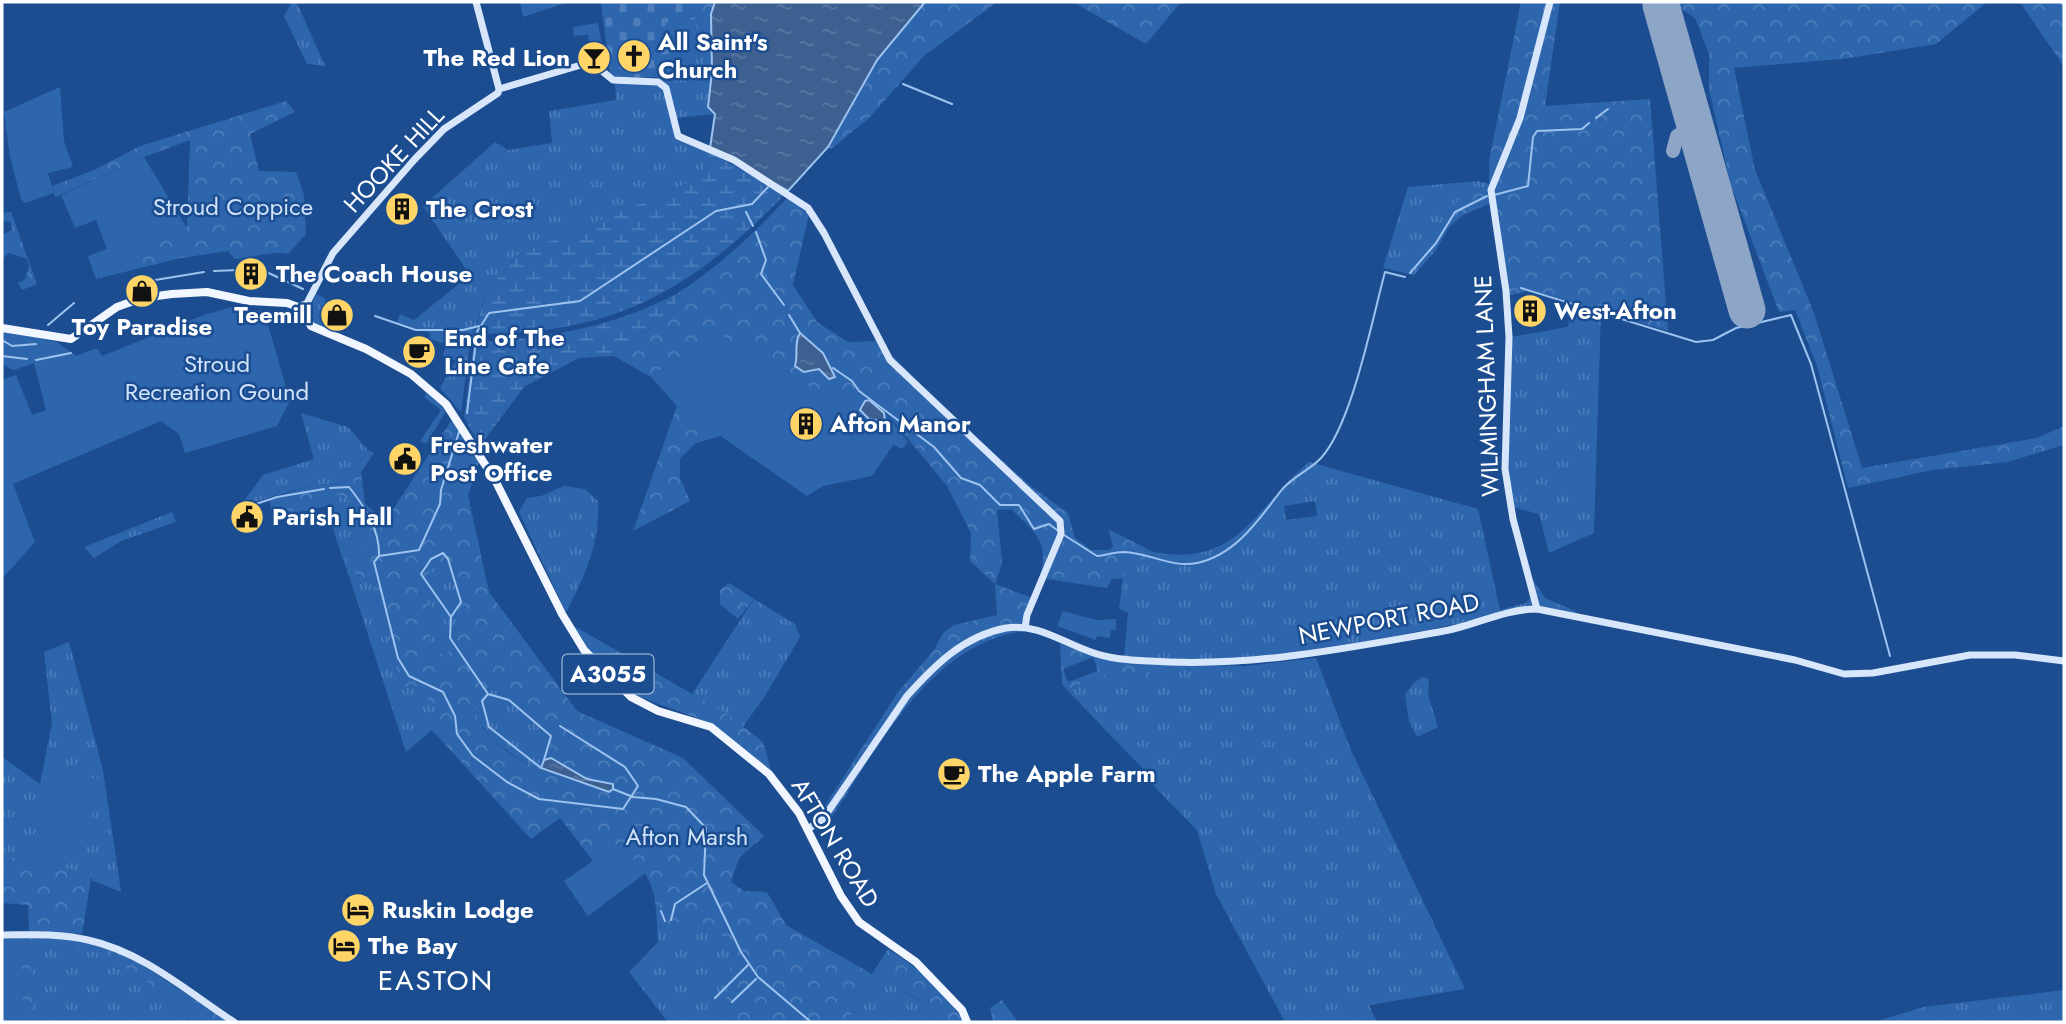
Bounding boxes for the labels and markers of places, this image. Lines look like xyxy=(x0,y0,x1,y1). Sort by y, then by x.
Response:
place label: All Saint's Church xyxy=(657,24,768,87)
church icon: All Saint's Church xyxy=(615,37,653,75)
bar icon: The Red Lion xyxy=(575,39,613,77)
place label: The Red Lion xyxy=(423,40,570,75)
building icon: The Crost xyxy=(383,190,421,228)
place label: The Crost xyxy=(426,191,534,226)
building icon: The Coach House xyxy=(232,255,270,293)
place label: The Coach House xyxy=(276,256,472,291)
shop icon: Toy Paradise xyxy=(123,272,161,310)
building icon: West-Afton xyxy=(1511,292,1549,330)
place label: West-Afton xyxy=(1554,293,1677,328)
shop icon: Teemill xyxy=(318,296,356,334)
place label: Teemill xyxy=(234,297,312,332)
place label: Toy Paradise xyxy=(72,309,212,344)
place label: End of The Line Cafe xyxy=(444,320,565,383)
cafe icon: End of The Line Cafe xyxy=(400,333,438,371)
building icon: Afton Manor xyxy=(787,405,825,443)
place label: Afton Manor xyxy=(829,406,971,441)
place label: Freshwater Post Office xyxy=(430,427,553,490)
public building icon: Freshwater Post Office xyxy=(386,440,424,478)
public building icon: Parish Hall xyxy=(228,498,266,536)
place label: Parish Hall xyxy=(272,499,392,534)
cafe icon: The Apple Farm xyxy=(935,755,973,793)
place label: The Apple Farm xyxy=(978,756,1156,791)
hotel icon: Ruskin Lodge xyxy=(339,891,377,929)
place label: Ruskin Lodge xyxy=(382,892,534,927)
hotel icon: The Bay xyxy=(325,927,363,965)
place label: The Bay xyxy=(368,928,458,963)

